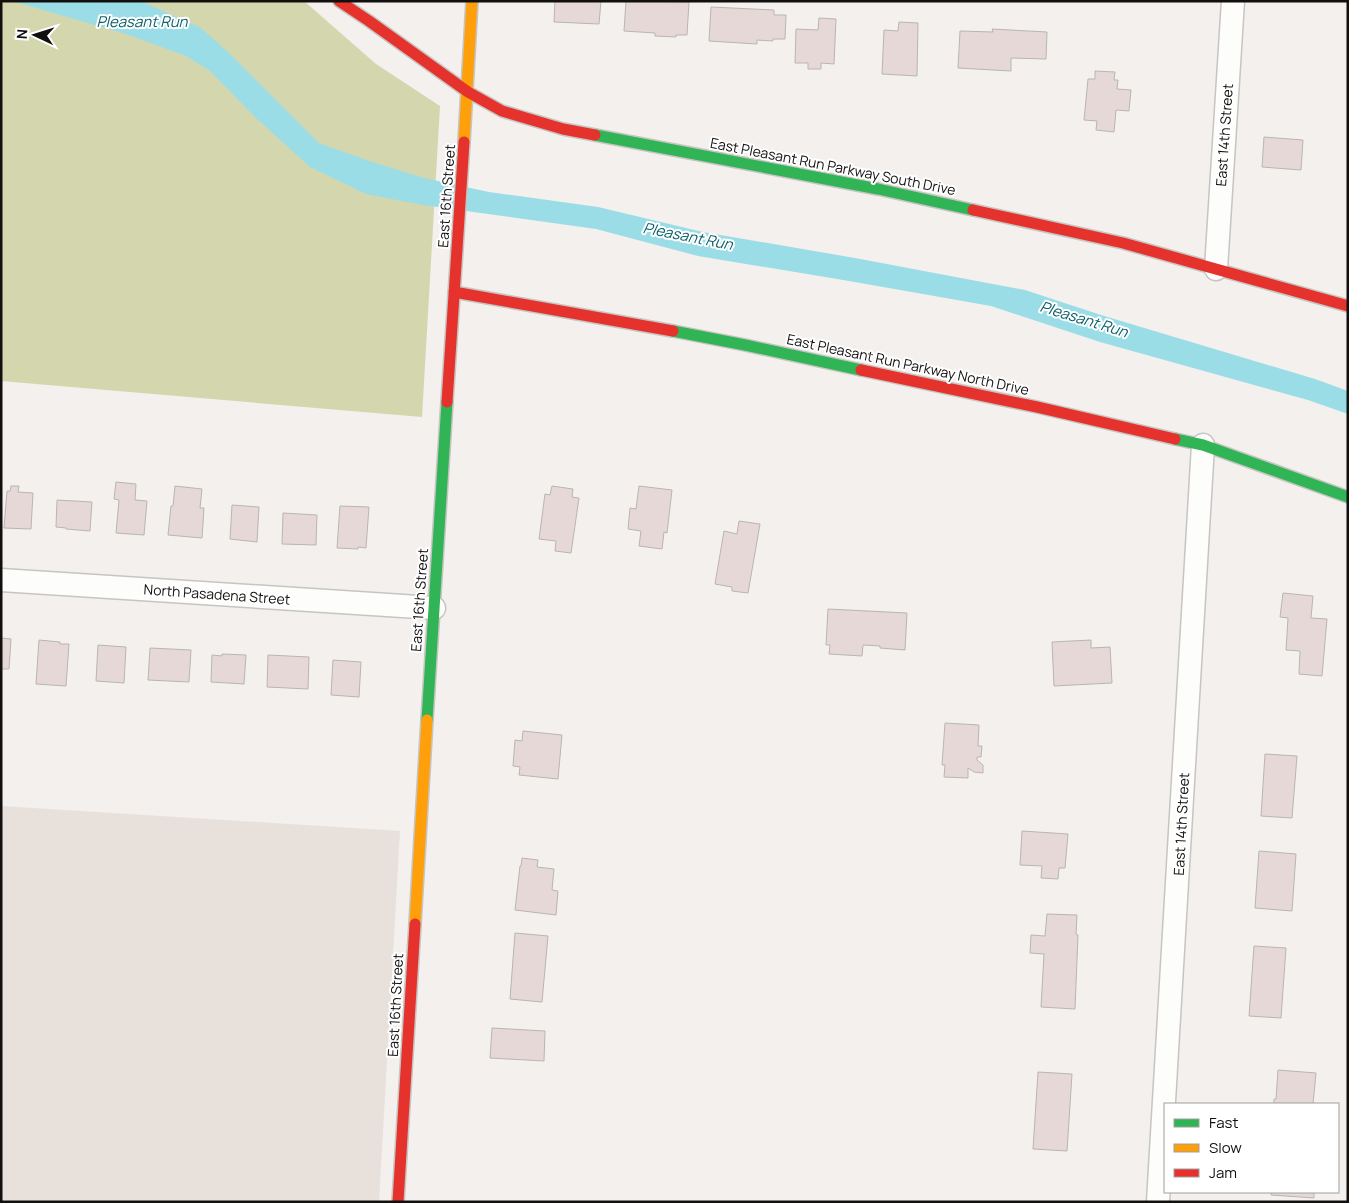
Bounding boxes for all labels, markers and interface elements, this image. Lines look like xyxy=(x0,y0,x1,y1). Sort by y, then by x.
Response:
north arrow xyxy=(10,10,60,60)
water label: Pleasant Run xyxy=(97,11,189,32)
text: N xyxy=(12,28,31,40)
street label: East 14th Street xyxy=(1211,83,1237,187)
street label: East Pleasant Run Parkway South Drive xyxy=(709,133,957,199)
street label: East 16th Street xyxy=(433,143,459,248)
water label: Pleasant Run xyxy=(641,217,736,255)
water label: Pleasant Run xyxy=(1037,296,1132,343)
street label: East Pleasant Run Parkway North Drive xyxy=(785,329,1031,399)
street label: East 16th Street xyxy=(406,547,432,652)
street label: North Pasadena Street xyxy=(143,579,291,609)
street label: East 14th Street xyxy=(1169,772,1193,876)
street label: East 16th Street xyxy=(383,952,407,1057)
legend xyxy=(1164,1103,1339,1193)
text: Fast xyxy=(1209,1112,1238,1133)
text: Slow xyxy=(1209,1137,1242,1158)
text: Jam xyxy=(1209,1162,1237,1183)

